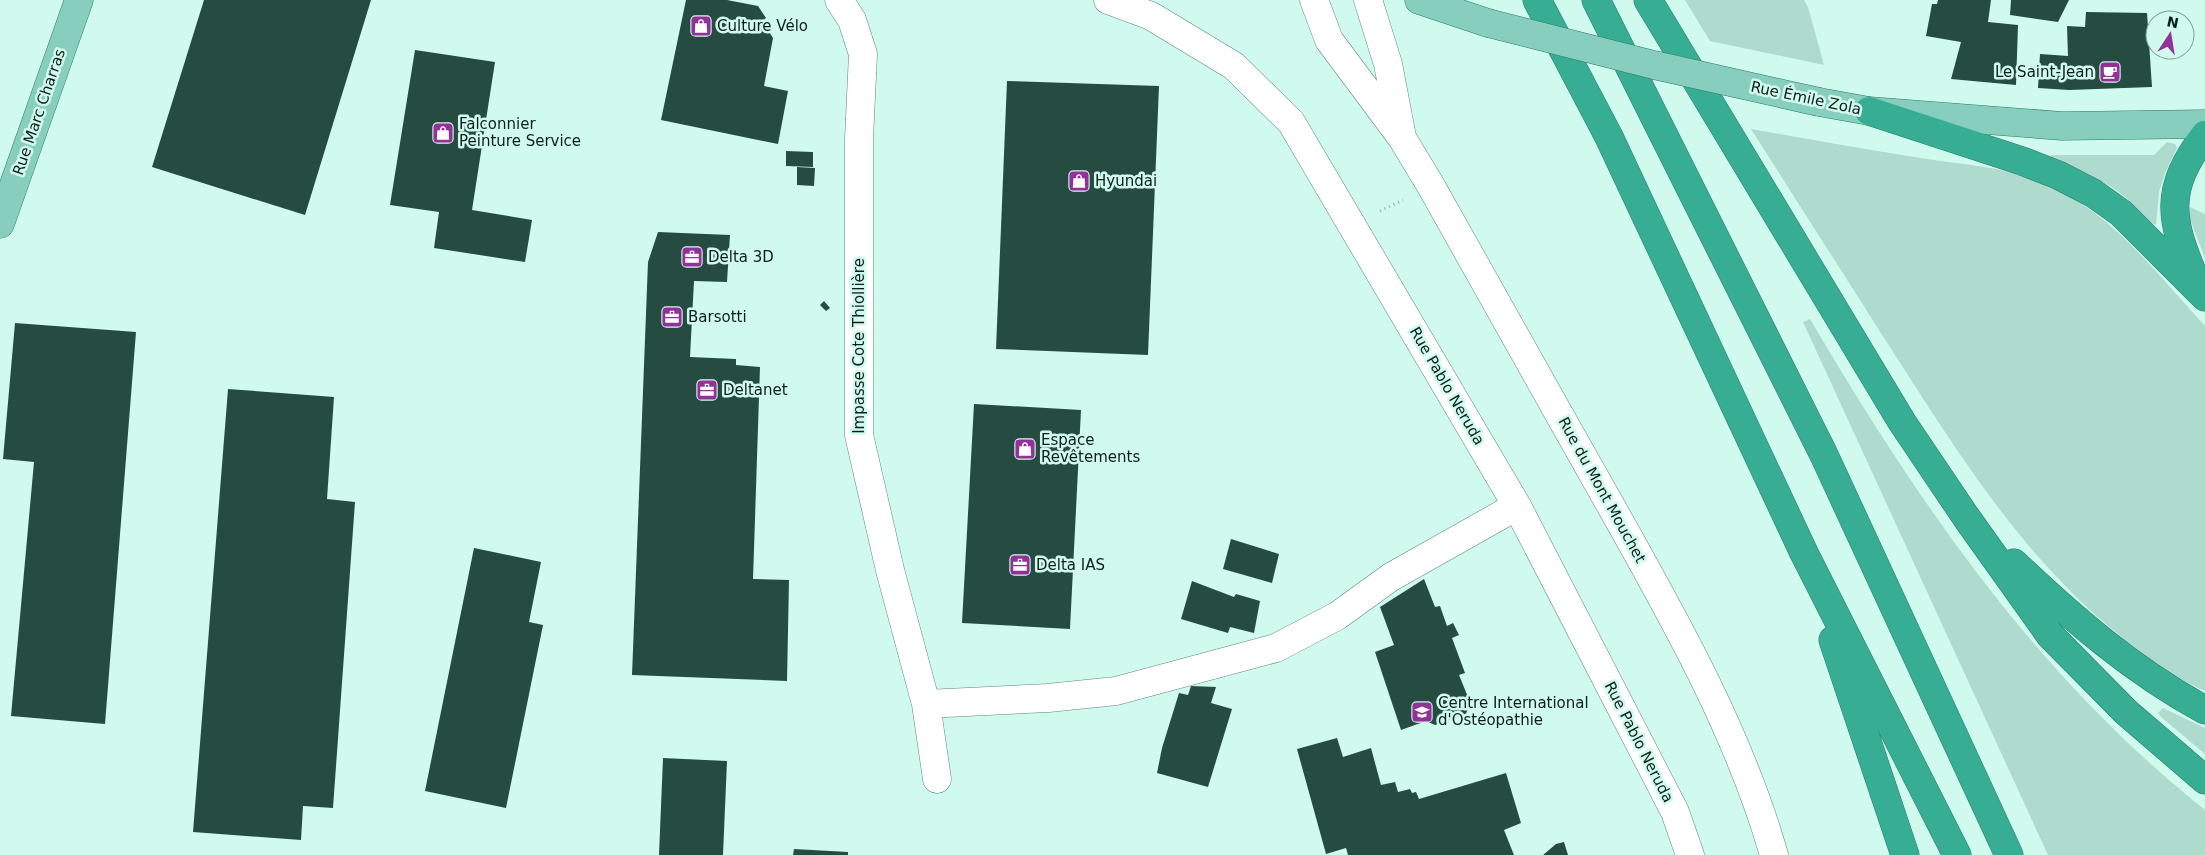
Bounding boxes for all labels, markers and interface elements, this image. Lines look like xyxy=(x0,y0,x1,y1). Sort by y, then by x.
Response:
north arrow xyxy=(2145,10,2195,60)
text: N xyxy=(2165,13,2180,31)
shop icon: Culture Vélo xyxy=(689,14,713,38)
place label: Culture Vélo xyxy=(717,17,808,35)
street label: Rue Marc Charras xyxy=(9,46,69,178)
cafe icon: Le Saint-Jean xyxy=(2098,60,2122,84)
place label: Le Saint-Jean xyxy=(1995,63,2094,81)
street label: Rue Émile Zola xyxy=(1749,77,1863,118)
place label: Falconnier Peinture Service xyxy=(459,115,581,150)
shop icon: Falconnier Peinture Service xyxy=(431,121,455,145)
shop icon: Hyundai xyxy=(1067,169,1091,193)
place label: Hyundai xyxy=(1095,172,1157,190)
office icon: Delta 3D xyxy=(680,245,704,269)
place label: Delta 3D xyxy=(708,248,774,266)
street label: Impasse Cote Thiollière xyxy=(850,258,868,434)
office icon: Barsotti xyxy=(660,305,684,329)
place label: Barsotti xyxy=(688,308,747,326)
street label: Rue Pablo Neruda xyxy=(1406,324,1488,448)
office icon: Deltanet xyxy=(695,378,719,402)
place label: Deltanet xyxy=(723,381,788,399)
street label: Rue du Mont Mouchet xyxy=(1554,414,1650,566)
place label: Espace Revêtements xyxy=(1041,431,1140,466)
shop icon: Espace Revêtements xyxy=(1013,437,1037,461)
office icon: Delta IAS xyxy=(1008,553,1032,577)
place label: Delta IAS xyxy=(1036,556,1105,574)
street label: Rue Pablo Neruda xyxy=(1601,679,1677,805)
place label: Centre International d'Ostéopathie xyxy=(1438,694,1589,729)
school or university icon: Centre International d'Ostéopathie xyxy=(1410,700,1434,724)

